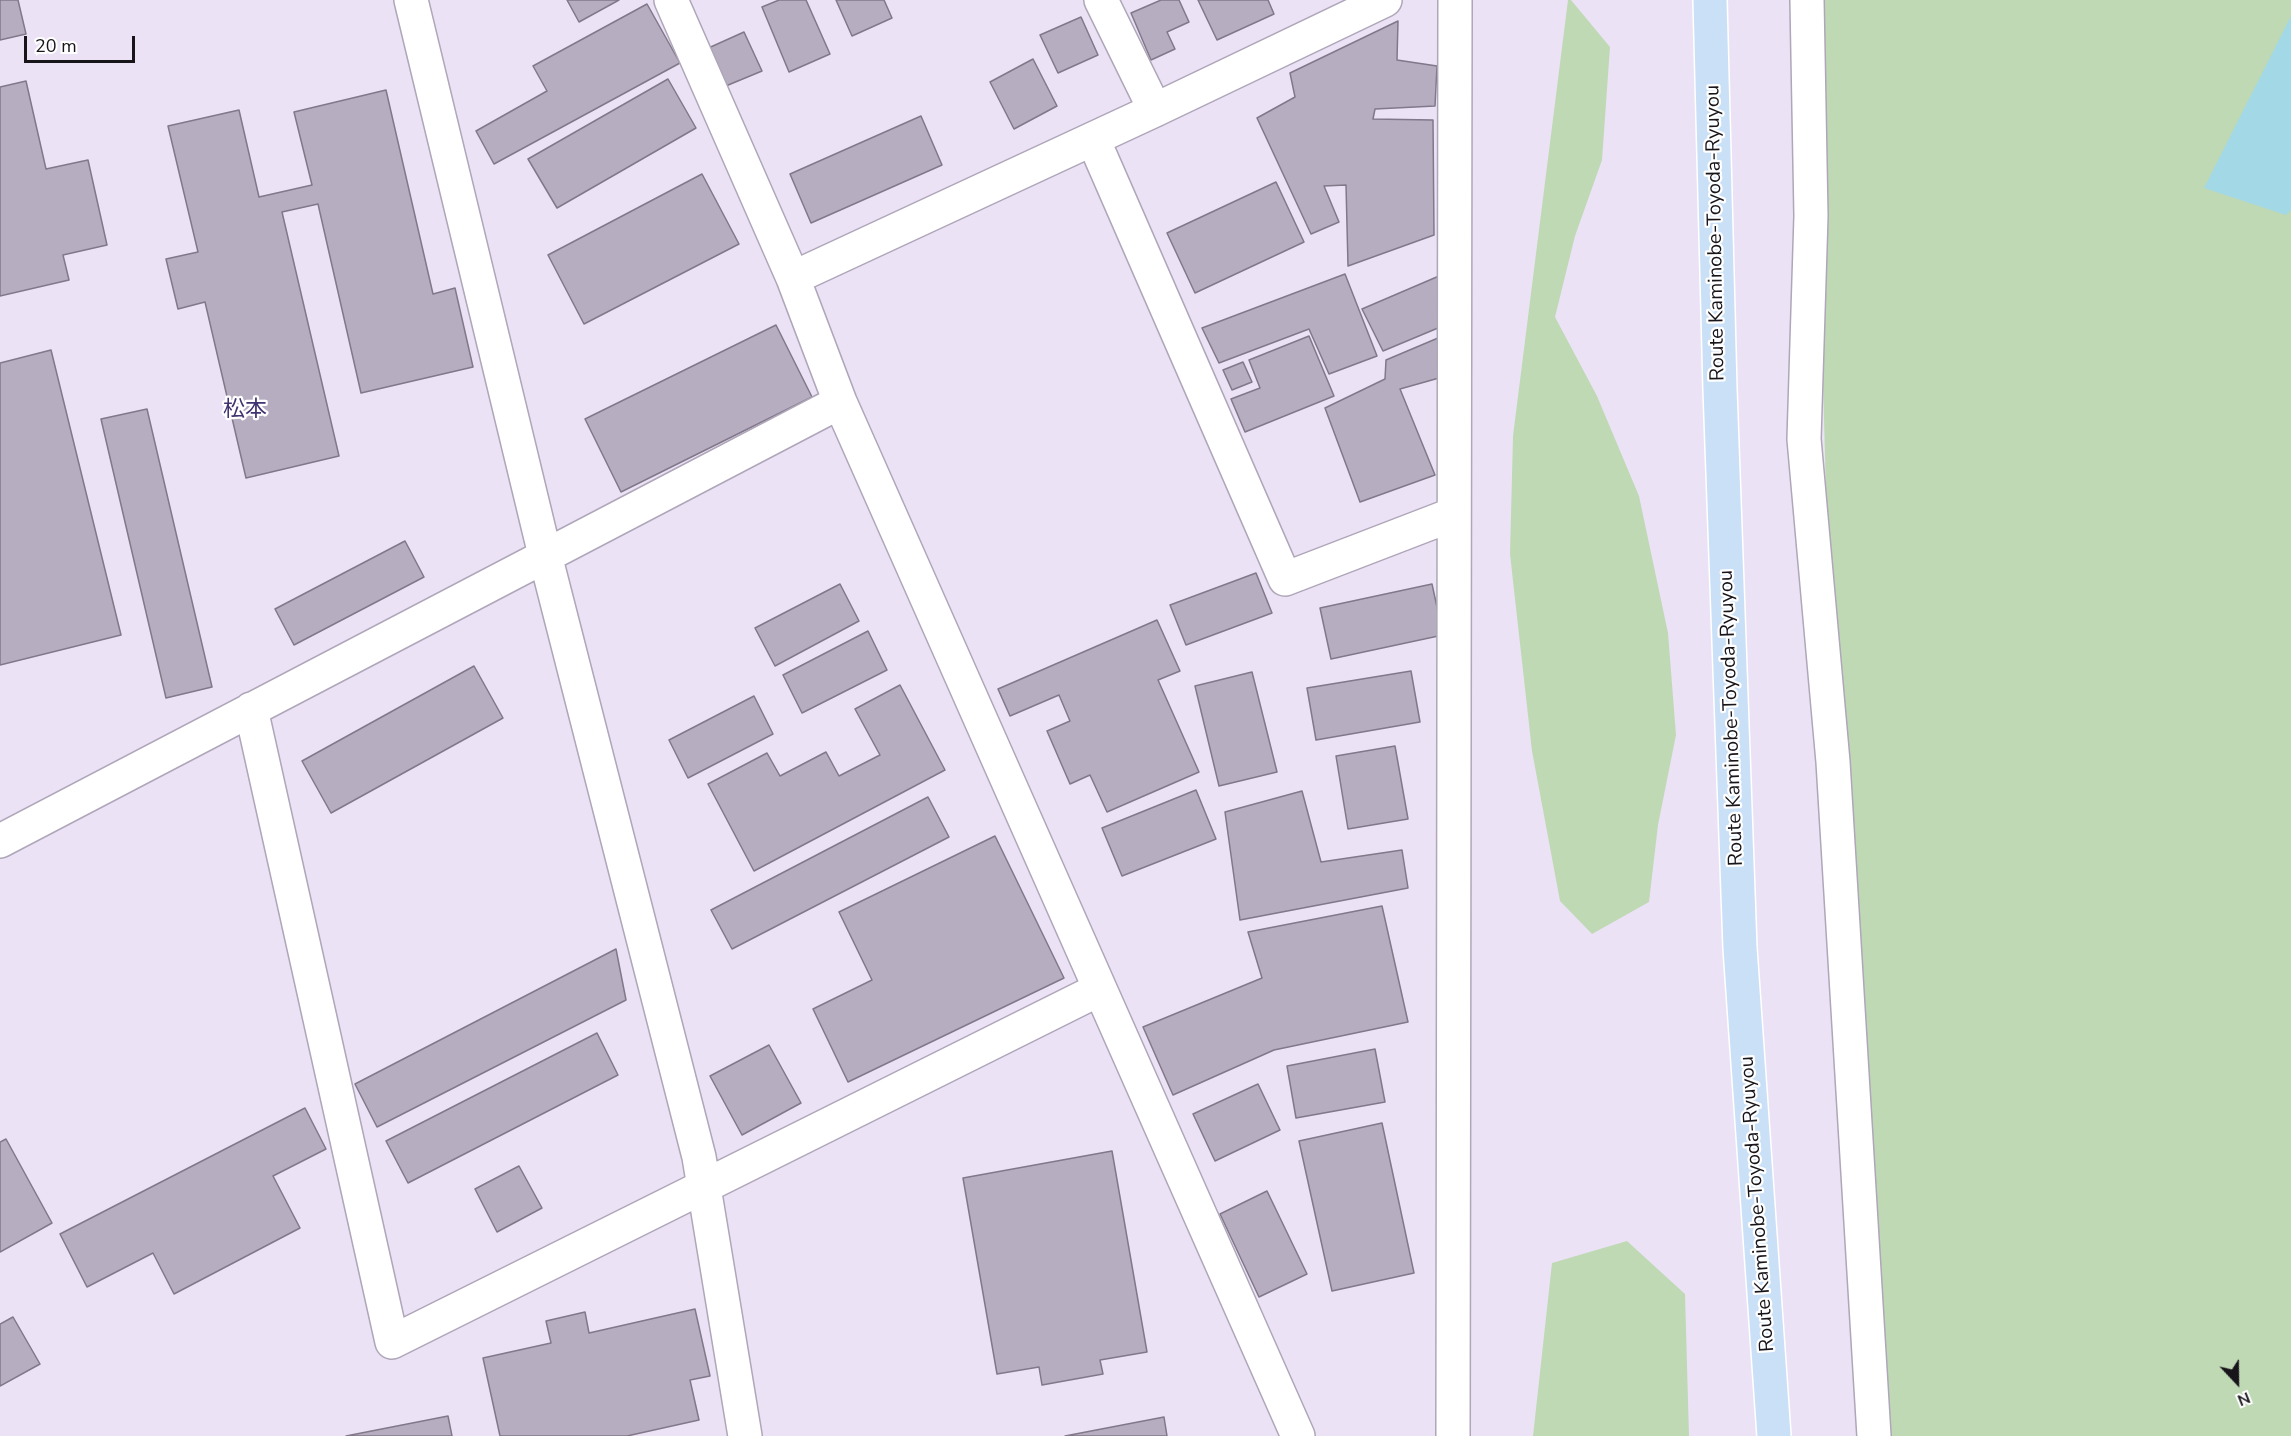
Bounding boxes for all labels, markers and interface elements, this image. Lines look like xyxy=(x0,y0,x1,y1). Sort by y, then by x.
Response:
scale bar xyxy=(27,24,138,62)
text: 20 m xyxy=(35,34,77,58)
street label: Route Kaminobe-Toyoda-Ryuyou xyxy=(1701,85,1731,381)
district label: 松本 xyxy=(223,398,267,424)
street label: Route Kaminobe-Toyoda-Ryuyou xyxy=(1715,569,1749,867)
street label: Route Kaminobe-Toyoda-Ryuyou xyxy=(1736,1055,1780,1353)
north arrow xyxy=(2207,1352,2267,1412)
text: N xyxy=(2234,1386,2253,1411)

